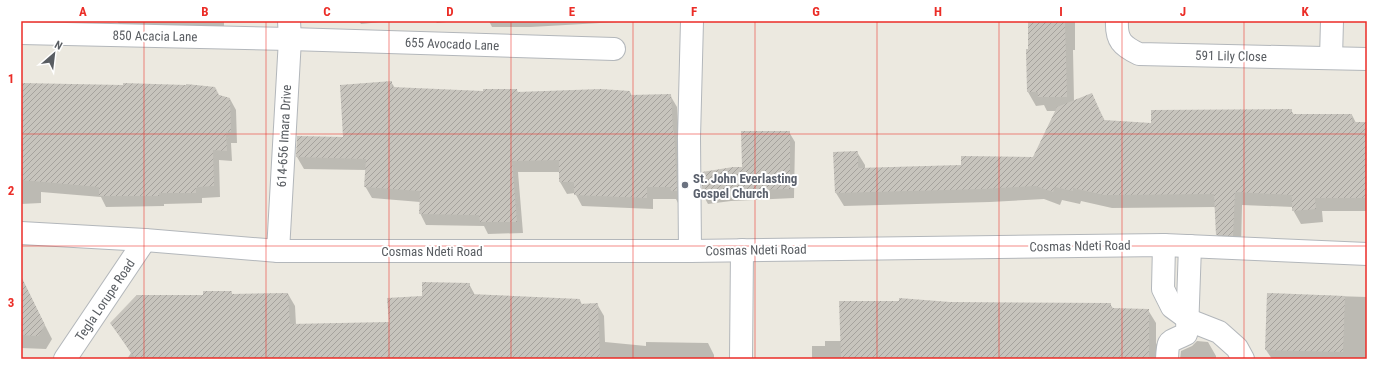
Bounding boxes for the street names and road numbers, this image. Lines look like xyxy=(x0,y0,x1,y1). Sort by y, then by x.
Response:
street label: 850 Acacia Lane xyxy=(112,28,198,44)
street label: 655 Avocado Lane xyxy=(405,35,499,53)
street label: 591 Lily Close xyxy=(1195,48,1267,64)
street label: 614-656 Imara Drive xyxy=(274,84,294,188)
street label: Cosmas Ndeti Road xyxy=(1029,238,1131,254)
street label: Cosmas Ndeti Road xyxy=(705,242,807,258)
street label: Cosmas Ndeti Road xyxy=(381,244,483,259)
street label: Tegla Lorupe Road xyxy=(72,256,138,344)

